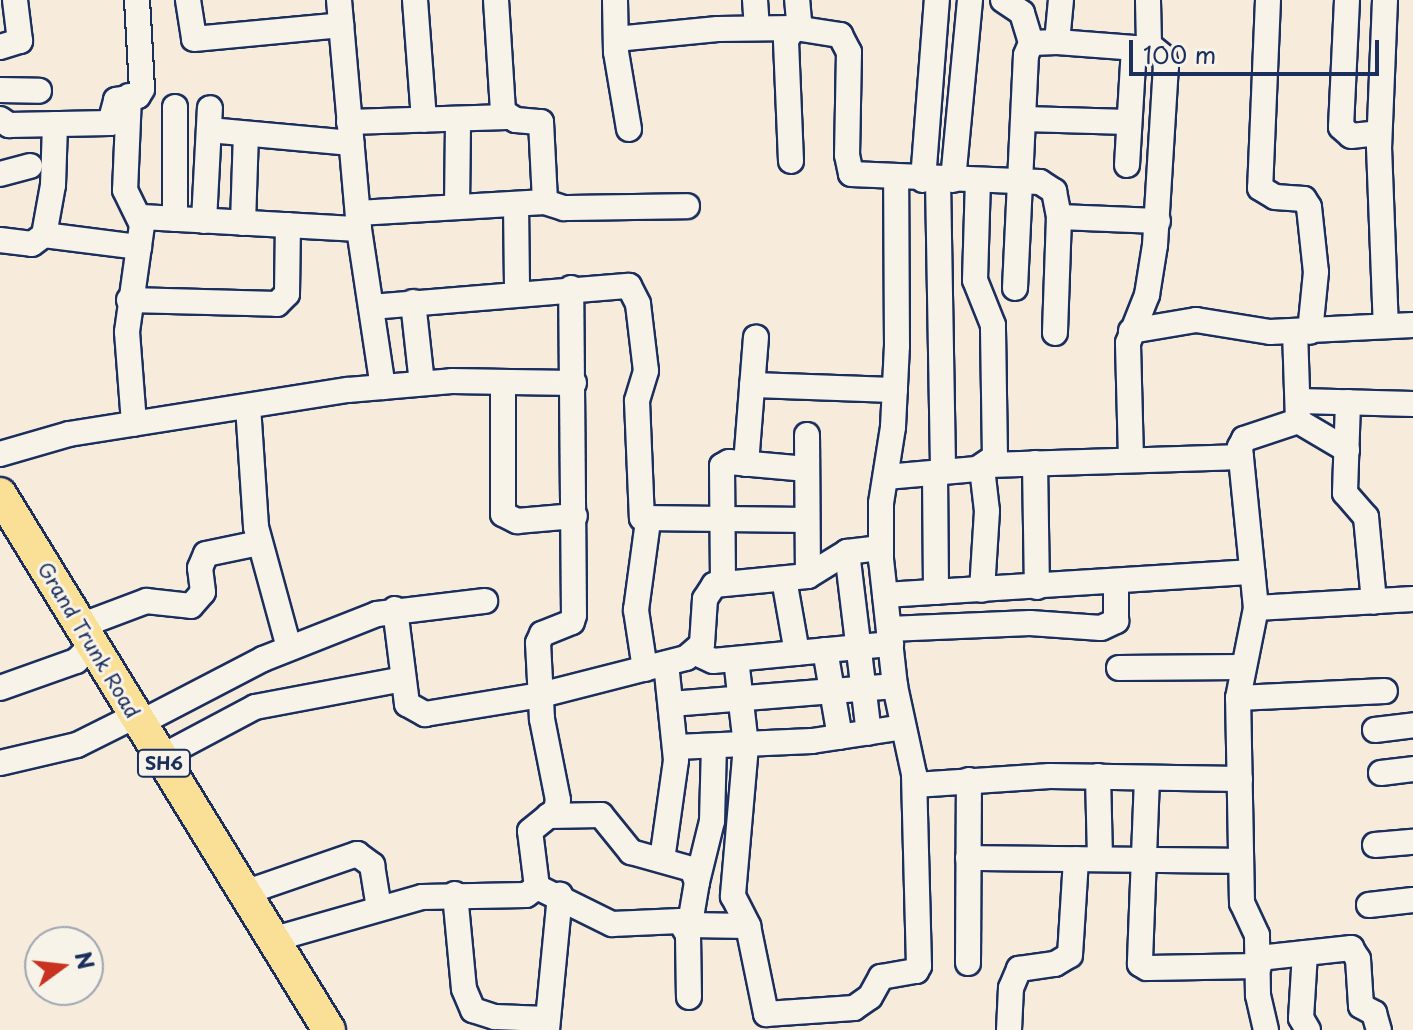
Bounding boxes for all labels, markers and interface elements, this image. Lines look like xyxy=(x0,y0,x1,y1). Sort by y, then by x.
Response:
scale bar xyxy=(1133,24,1383,74)
text: 100 m xyxy=(1143,36,1216,72)
street label: Grand Trunk Road xyxy=(32,557,146,723)
road number: SH6 xyxy=(136,749,192,777)
north arrow xyxy=(24,926,104,1006)
text: N xyxy=(68,947,104,973)

